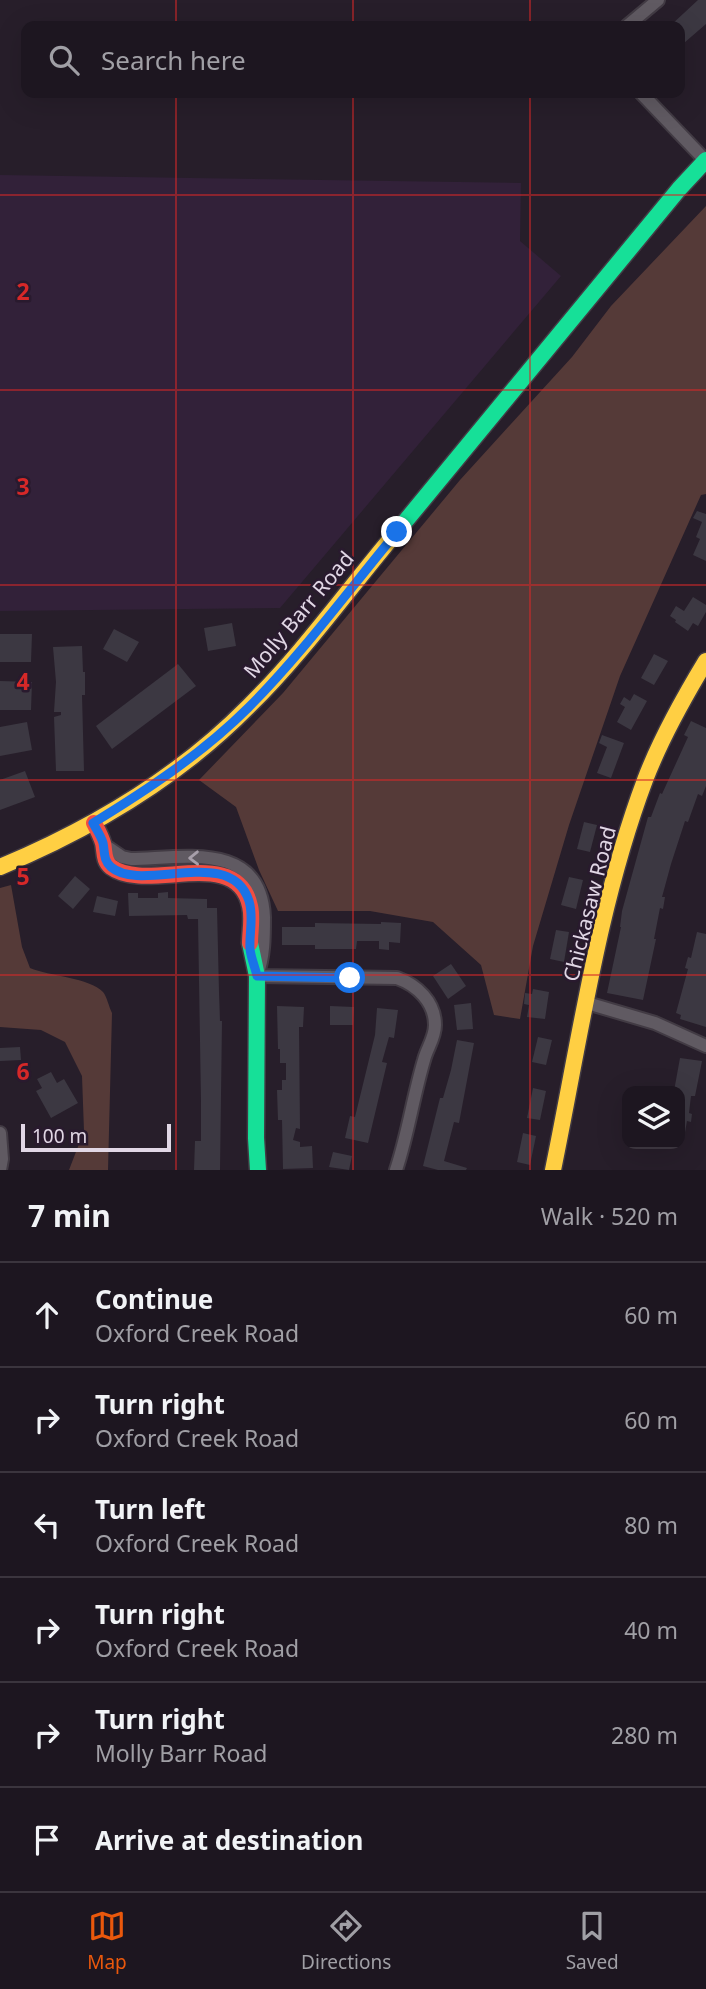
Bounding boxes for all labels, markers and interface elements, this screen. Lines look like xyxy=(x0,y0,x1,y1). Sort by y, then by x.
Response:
search box xyxy=(21,21,685,98)
icon: search xyxy=(45,41,83,79)
text: Search here xyxy=(101,42,246,78)
text: 2 xyxy=(16,275,30,307)
text: 3 xyxy=(16,470,30,502)
route end xyxy=(381,516,412,547)
street label: Molly Barr Road xyxy=(237,545,360,684)
text: 4 xyxy=(16,665,30,697)
street label: Chickasaw Road xyxy=(556,823,622,984)
one-way arrow xyxy=(188,850,198,866)
text: 5 xyxy=(16,860,30,892)
route start xyxy=(334,962,365,993)
text: 6 xyxy=(16,1055,30,1087)
map controls xyxy=(622,1086,685,1149)
button: layers xyxy=(622,1086,685,1149)
scale bar xyxy=(21,1121,172,1153)
text: 100 m xyxy=(32,1123,87,1149)
text: 7 min xyxy=(28,1195,111,1236)
text: Walk · 520 m xyxy=(541,1200,678,1232)
text: Continue xyxy=(95,1281,213,1317)
icon: ahead xyxy=(28,1296,66,1334)
text: 60 m xyxy=(624,1299,678,1331)
text: Oxford Creek Road xyxy=(95,1317,299,1349)
text: Turn right xyxy=(95,1386,225,1422)
icon: right xyxy=(28,1401,66,1439)
text: 60 m xyxy=(624,1404,678,1436)
text: Oxford Creek Road xyxy=(95,1422,299,1454)
text: Turn left xyxy=(95,1491,206,1527)
icon: left xyxy=(28,1506,66,1544)
text: 80 m xyxy=(624,1509,678,1541)
text: Oxford Creek Road xyxy=(95,1527,299,1559)
text: Turn right xyxy=(95,1596,225,1632)
icon: right xyxy=(28,1611,66,1649)
text: 40 m xyxy=(624,1614,678,1646)
text: Oxford Creek Road xyxy=(95,1632,299,1664)
text: Turn right xyxy=(95,1701,225,1737)
icon: right xyxy=(28,1716,66,1754)
text: 280 m xyxy=(611,1719,678,1751)
text: Molly Barr Road xyxy=(95,1737,267,1769)
icon: arrive xyxy=(28,1821,66,1859)
text: Arrive at destination xyxy=(95,1822,364,1858)
tab: Map xyxy=(87,1907,127,1975)
tab: Directions xyxy=(301,1907,391,1975)
tab: Saved xyxy=(566,1907,619,1975)

